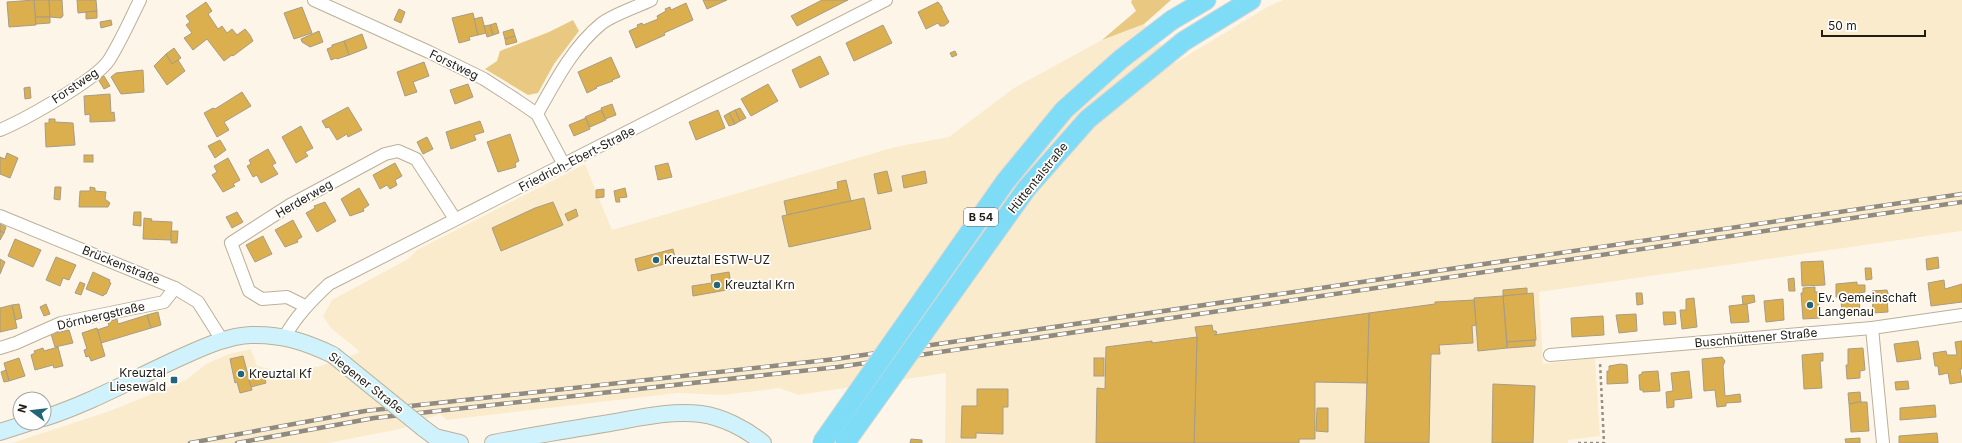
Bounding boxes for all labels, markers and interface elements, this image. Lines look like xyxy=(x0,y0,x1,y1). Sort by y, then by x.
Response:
scale bar xyxy=(1822,12,1925,38)
text: 50 m xyxy=(1828,18,1857,33)
street label: Forstweg xyxy=(427,46,481,83)
street label: Forstweg xyxy=(49,65,101,107)
street label: Friedrich-Ebert-Straße xyxy=(516,123,637,194)
street label: Hüttentalstraße xyxy=(1004,139,1071,216)
street label: Herderweg xyxy=(273,176,335,221)
road number: B 54 xyxy=(964,208,998,226)
street label: Brückenstraße xyxy=(80,242,162,287)
place label: Kreuztal ESTW-UZ xyxy=(664,252,770,267)
marker: Kreuztal ESTW-UZ xyxy=(651,255,661,265)
place label: Kreuztal Krn xyxy=(725,277,795,292)
marker: Kreuztal Krn xyxy=(712,280,722,290)
place label: Ev. Gemeinschaft Langenau xyxy=(1818,290,1917,319)
street label: Dörnbergstraße xyxy=(56,298,146,333)
marker: Ev. Gemeinschaft Langenau xyxy=(1805,300,1815,310)
street label: Buschhüttener Straße xyxy=(1694,325,1818,350)
street label: Siegener Straße xyxy=(326,349,407,417)
place label: Kreuztal Liesewald xyxy=(109,365,166,394)
place label: Kreuztal Kf xyxy=(249,366,312,381)
marker: Kreuztal Kf xyxy=(236,369,246,379)
marker: Kreuztal Liesewald xyxy=(169,375,179,385)
north arrow xyxy=(12,391,52,431)
text: N xyxy=(14,403,30,414)

